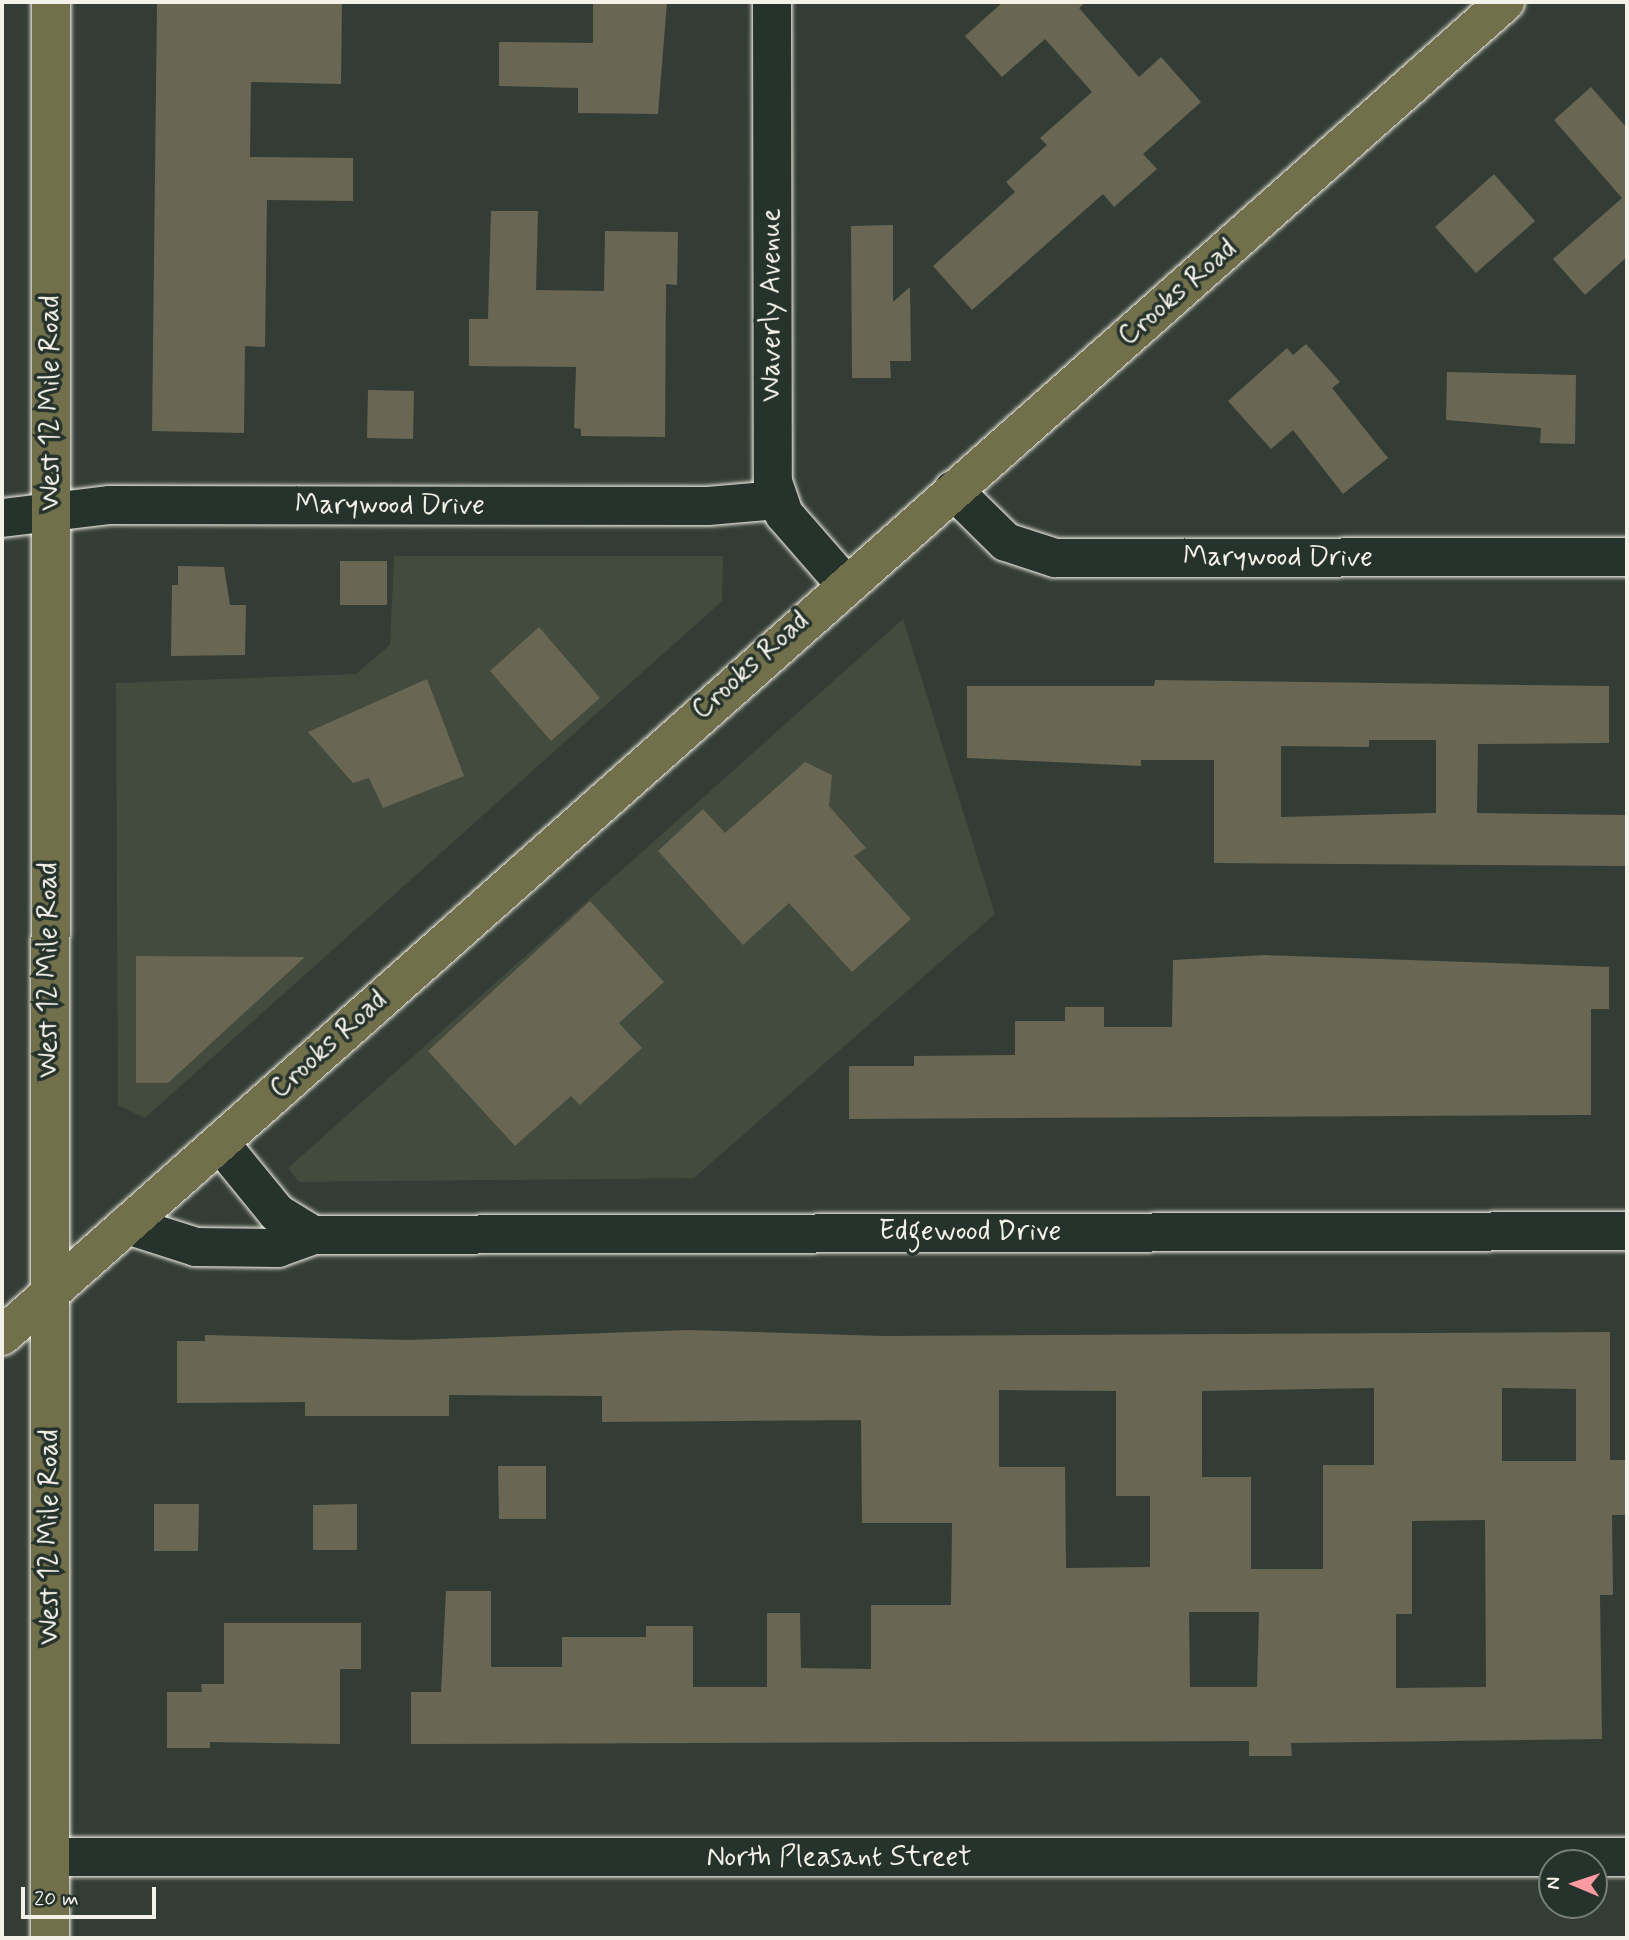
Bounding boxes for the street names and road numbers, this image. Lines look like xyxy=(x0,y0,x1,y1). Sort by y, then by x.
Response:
street label: Waverly Avenue xyxy=(755,207,789,403)
street label: Crooks Road xyxy=(1112,233,1244,353)
street label: West 12 Mile Road xyxy=(34,296,68,510)
street label: Marywood Drive xyxy=(296,489,484,523)
street label: Marywood Drive xyxy=(1184,541,1372,575)
street label: Crooks Road xyxy=(686,605,816,727)
street label: West 12 Mile Road xyxy=(32,863,66,1077)
street label: Crooks Road xyxy=(264,984,394,1106)
street label: Edgewood Drive xyxy=(879,1215,1061,1249)
street label: West 12 Mile Road xyxy=(33,1430,67,1644)
street label: North Pleasant Street xyxy=(707,1841,971,1875)

